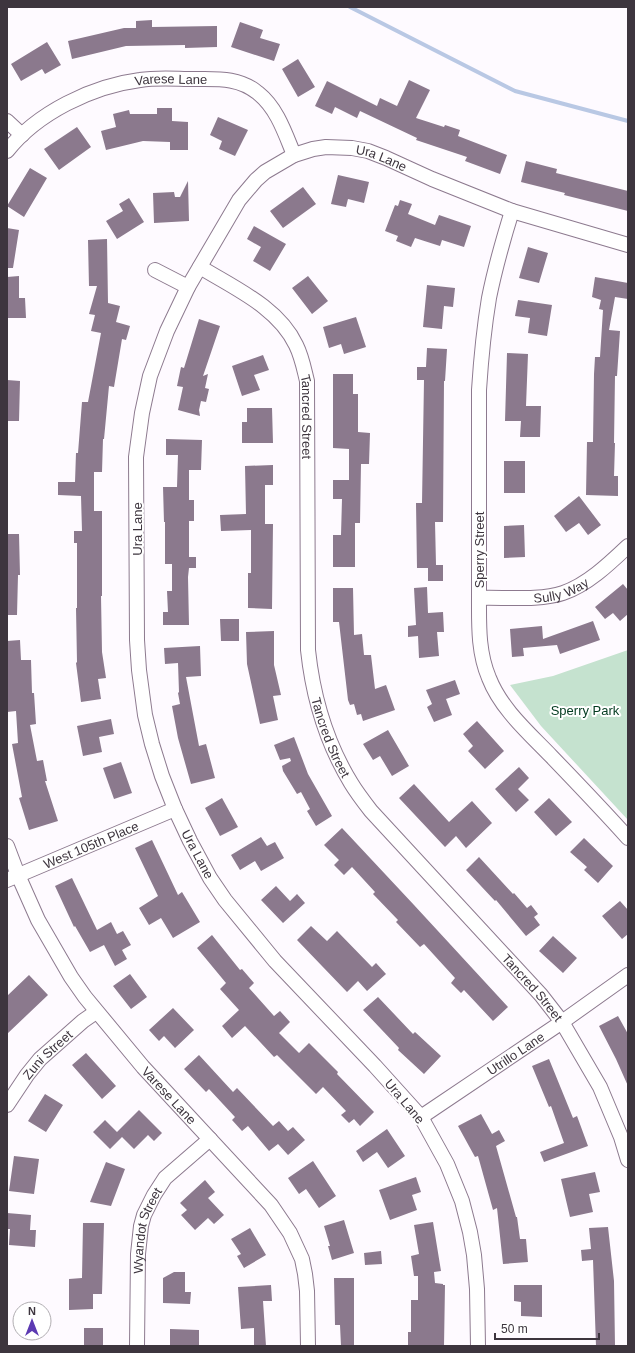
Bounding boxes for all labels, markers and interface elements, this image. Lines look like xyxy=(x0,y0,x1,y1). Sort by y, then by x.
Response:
street label: Varese Lane xyxy=(134,71,207,89)
street label: Ura Lane xyxy=(355,142,409,174)
street label: Tancred Street xyxy=(298,373,314,459)
street label: Ura Lane xyxy=(130,502,145,556)
street label: Sperry Street xyxy=(472,511,487,588)
street label: Sully Way xyxy=(533,575,592,606)
street label: Tancred Street xyxy=(308,696,353,780)
park label: Sperry Park xyxy=(551,703,620,718)
street label: West 105th Place xyxy=(41,818,141,872)
street label: Ura Lane xyxy=(178,827,217,881)
street label: Tancred Street xyxy=(499,951,566,1025)
street label: Zuni Street xyxy=(20,1027,76,1082)
street label: Utrillo Lane xyxy=(484,1029,547,1078)
street label: Varese Lane xyxy=(139,1064,199,1127)
street label: Ura Lane xyxy=(382,1076,428,1127)
street label: Wyandot Street xyxy=(131,1184,165,1274)
north arrow xyxy=(12,1301,52,1341)
text: N xyxy=(28,1305,36,1317)
scale bar xyxy=(495,1315,599,1341)
text: 50 m xyxy=(501,1322,528,1336)

